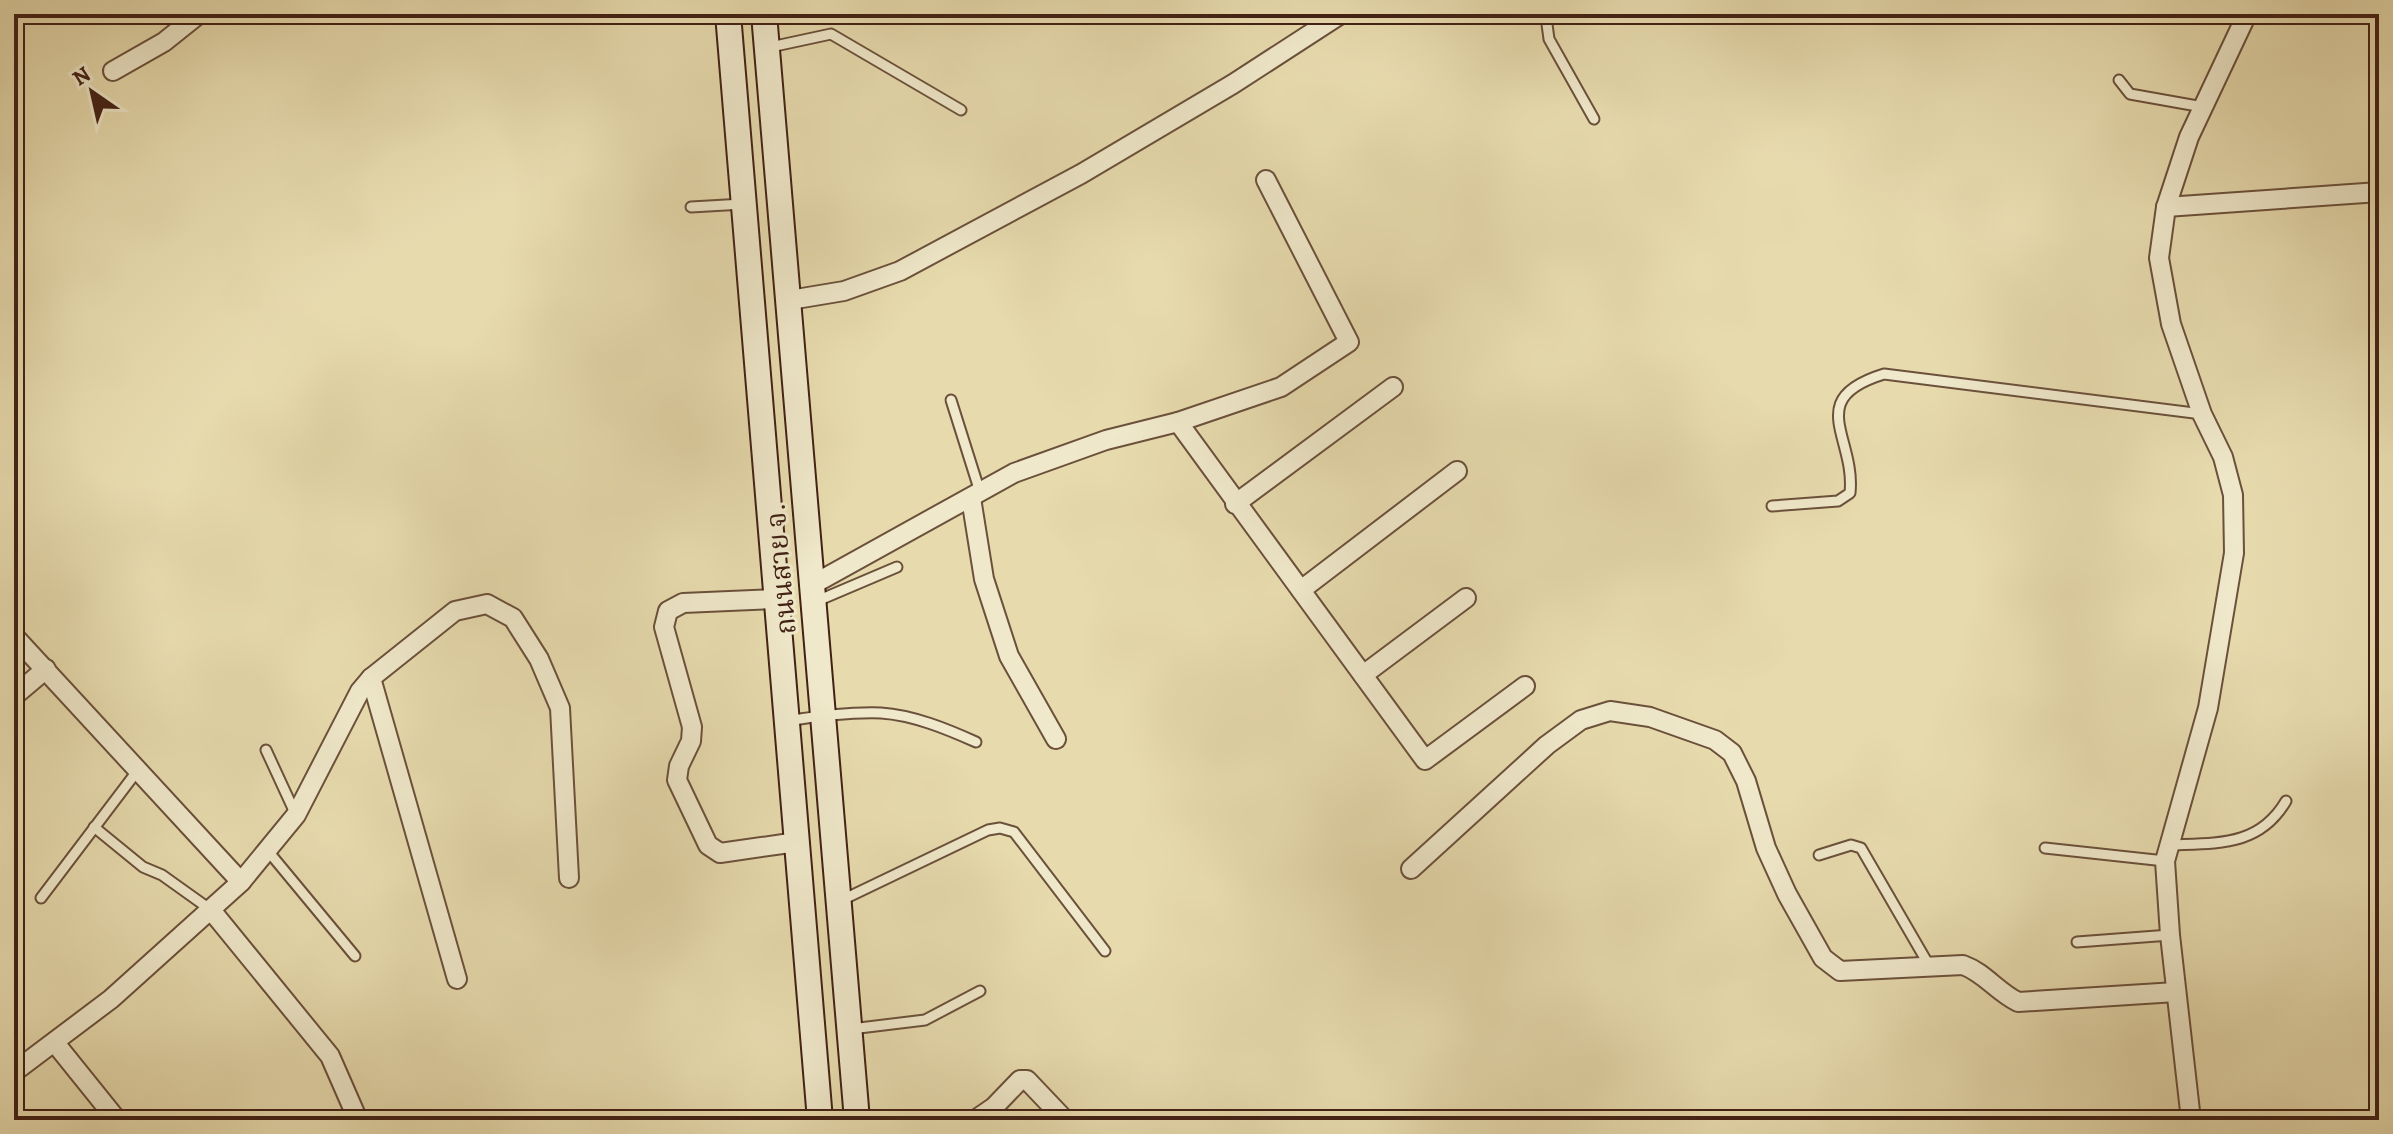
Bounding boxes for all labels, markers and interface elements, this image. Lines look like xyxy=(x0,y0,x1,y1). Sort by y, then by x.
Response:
north arrow xyxy=(52,52,132,132)
text: N xyxy=(66,59,96,93)
street label: ถนนสาย จ. xyxy=(756,502,806,636)

